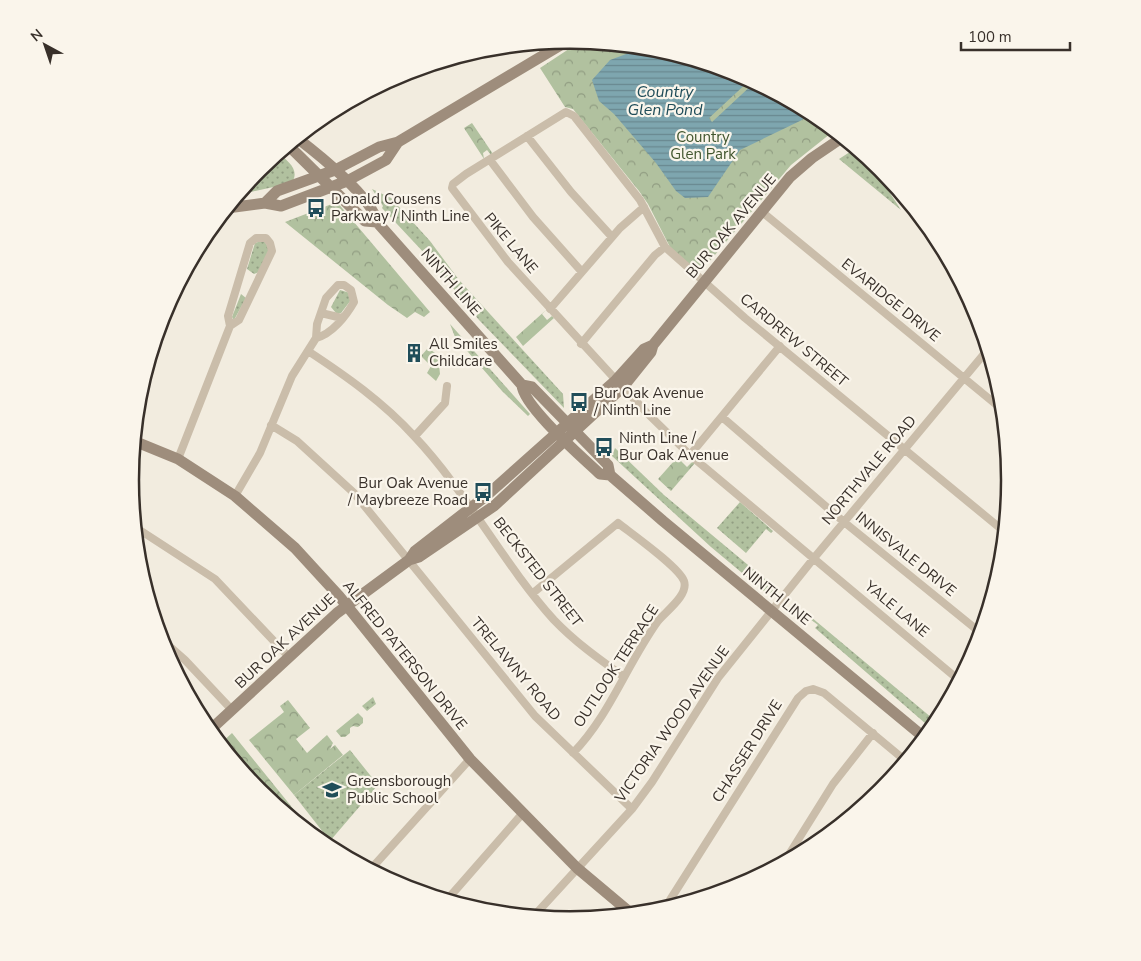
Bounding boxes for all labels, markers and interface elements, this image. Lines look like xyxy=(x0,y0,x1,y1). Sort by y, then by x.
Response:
north arrow xyxy=(20,20,70,70)
scale bar xyxy=(961,20,1070,52)
text: N xyxy=(27,25,47,46)
text: 100 m xyxy=(968,27,1012,47)
water label: Country Glen Pond xyxy=(627,81,703,121)
park label: Country Glen Park xyxy=(670,127,736,164)
street label: BUR OAK AVENUE xyxy=(681,170,781,282)
place label: Donald Cousens Parkway / Ninth Line xyxy=(331,189,470,226)
bus stop icon: Donald Cousens Parkway / Ninth Line xyxy=(305,197,327,219)
street label: PIKE LANE xyxy=(480,208,542,278)
street label: NINTH LINE xyxy=(416,244,486,320)
street label: EVARIDGE DRIVE xyxy=(837,254,945,346)
street label: CARDREW STREET xyxy=(736,289,852,391)
place label: All Smiles Childcare xyxy=(429,334,498,371)
building icon: All Smiles Childcare xyxy=(403,342,425,364)
place label: Bur Oak Avenue / Ninth Line xyxy=(593,383,704,420)
bus stop icon: Bur Oak Avenue / Ninth Line xyxy=(568,391,590,413)
street label: NORTHVALE ROAD xyxy=(817,411,921,529)
place label: Ninth Line / Bur Oak Avenue xyxy=(619,428,729,465)
bus stop icon: Ninth Line / Bur Oak Avenue xyxy=(593,436,615,458)
place label: Bur Oak Avenue / Maybreeze Road xyxy=(347,473,468,510)
bus stop icon: Bur Oak Avenue / Maybreeze Road xyxy=(472,481,494,503)
street label: INNISVALE DRIVE xyxy=(851,507,961,601)
street label: BECKSTED STREET xyxy=(489,513,587,631)
street label: NINTH LINE xyxy=(739,562,815,630)
street label: ALFRED PATERSON DRIVE xyxy=(338,576,472,734)
street label: YALE LANE xyxy=(860,576,933,642)
street label: BUR OAK AVENUE xyxy=(230,589,340,693)
street label: OUTLOOK TERRACE xyxy=(569,601,663,731)
street label: TRELAWNY ROAD xyxy=(467,613,565,725)
street label: VICTORIA WOOD AVENUE xyxy=(610,642,734,807)
street label: CHASSER DRIVE xyxy=(707,696,787,806)
place label: Greensborough Public School xyxy=(347,771,451,808)
school or university icon: Greensborough Public School xyxy=(321,779,343,801)

